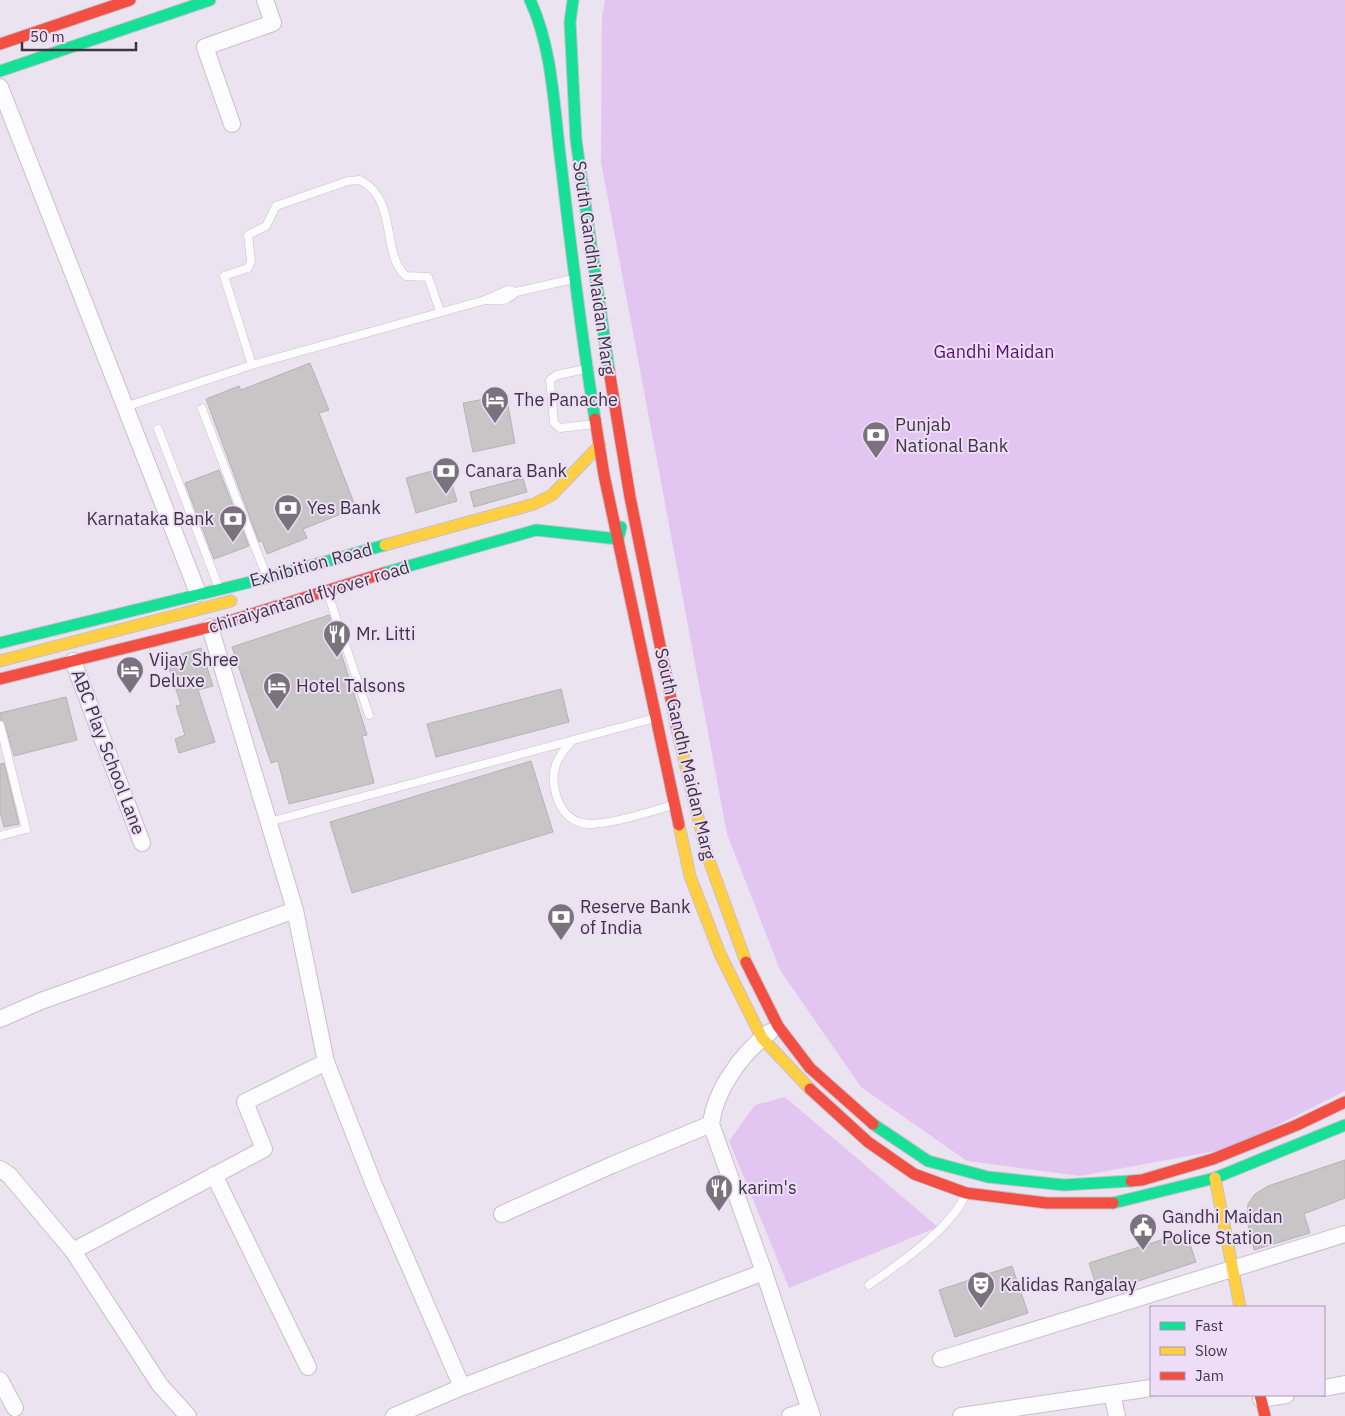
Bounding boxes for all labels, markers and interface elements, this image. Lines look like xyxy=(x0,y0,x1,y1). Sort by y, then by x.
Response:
scale bar xyxy=(22,20,136,52)
text: 50 m xyxy=(30,27,65,46)
street label: South Gandhi Maidan Marg xyxy=(568,159,621,377)
park label: Gandhi Maidan xyxy=(934,340,1054,363)
hotel icon: The Panache xyxy=(480,385,510,424)
place label: The Panache xyxy=(514,388,618,411)
place label: Punjab National Bank xyxy=(895,413,1009,457)
bank icon: Punjab National Bank xyxy=(861,420,891,459)
bank icon: Canara Bank xyxy=(431,456,461,495)
place label: Canara Bank xyxy=(465,459,568,482)
bank icon: Yes Bank xyxy=(273,493,303,532)
place label: Yes Bank xyxy=(307,496,381,519)
bank icon: Karnataka Bank xyxy=(218,504,248,543)
place label: Karnataka Bank xyxy=(87,507,215,530)
street label: Exhibition Road xyxy=(247,537,375,592)
street label: chiraiyantand flyover road xyxy=(205,555,412,638)
restaurant icon: Mr. Litti xyxy=(322,619,352,658)
place label: Mr. Litti xyxy=(356,622,415,645)
street label: South Gandhi Maidan Marg xyxy=(650,646,721,862)
place label: Vijay Shree Deluxe xyxy=(149,648,239,692)
hotel icon: Vijay Shree Deluxe xyxy=(115,655,145,694)
street label: ABC Play School Lane xyxy=(66,666,151,838)
hotel icon: Hotel Talsons xyxy=(262,671,292,710)
place label: Hotel Talsons xyxy=(296,674,405,697)
place label: Reserve Bank of India xyxy=(580,895,691,939)
bank icon: Reserve Bank of India xyxy=(546,902,576,941)
restaurant icon: karim's xyxy=(704,1173,734,1212)
place label: karim's xyxy=(738,1176,797,1199)
place label: Gandhi Maidan Police Station xyxy=(1162,1205,1283,1249)
public building icon: Gandhi Maidan Police Station xyxy=(1128,1212,1158,1251)
theatre icon: Kalidas Rangalay xyxy=(966,1270,996,1309)
place label: Kalidas Rangalay xyxy=(1000,1273,1137,1296)
legend xyxy=(1150,1306,1325,1396)
text: Fast xyxy=(1195,1316,1223,1335)
text: Slow xyxy=(1195,1341,1228,1360)
text: Jam xyxy=(1195,1366,1224,1385)

